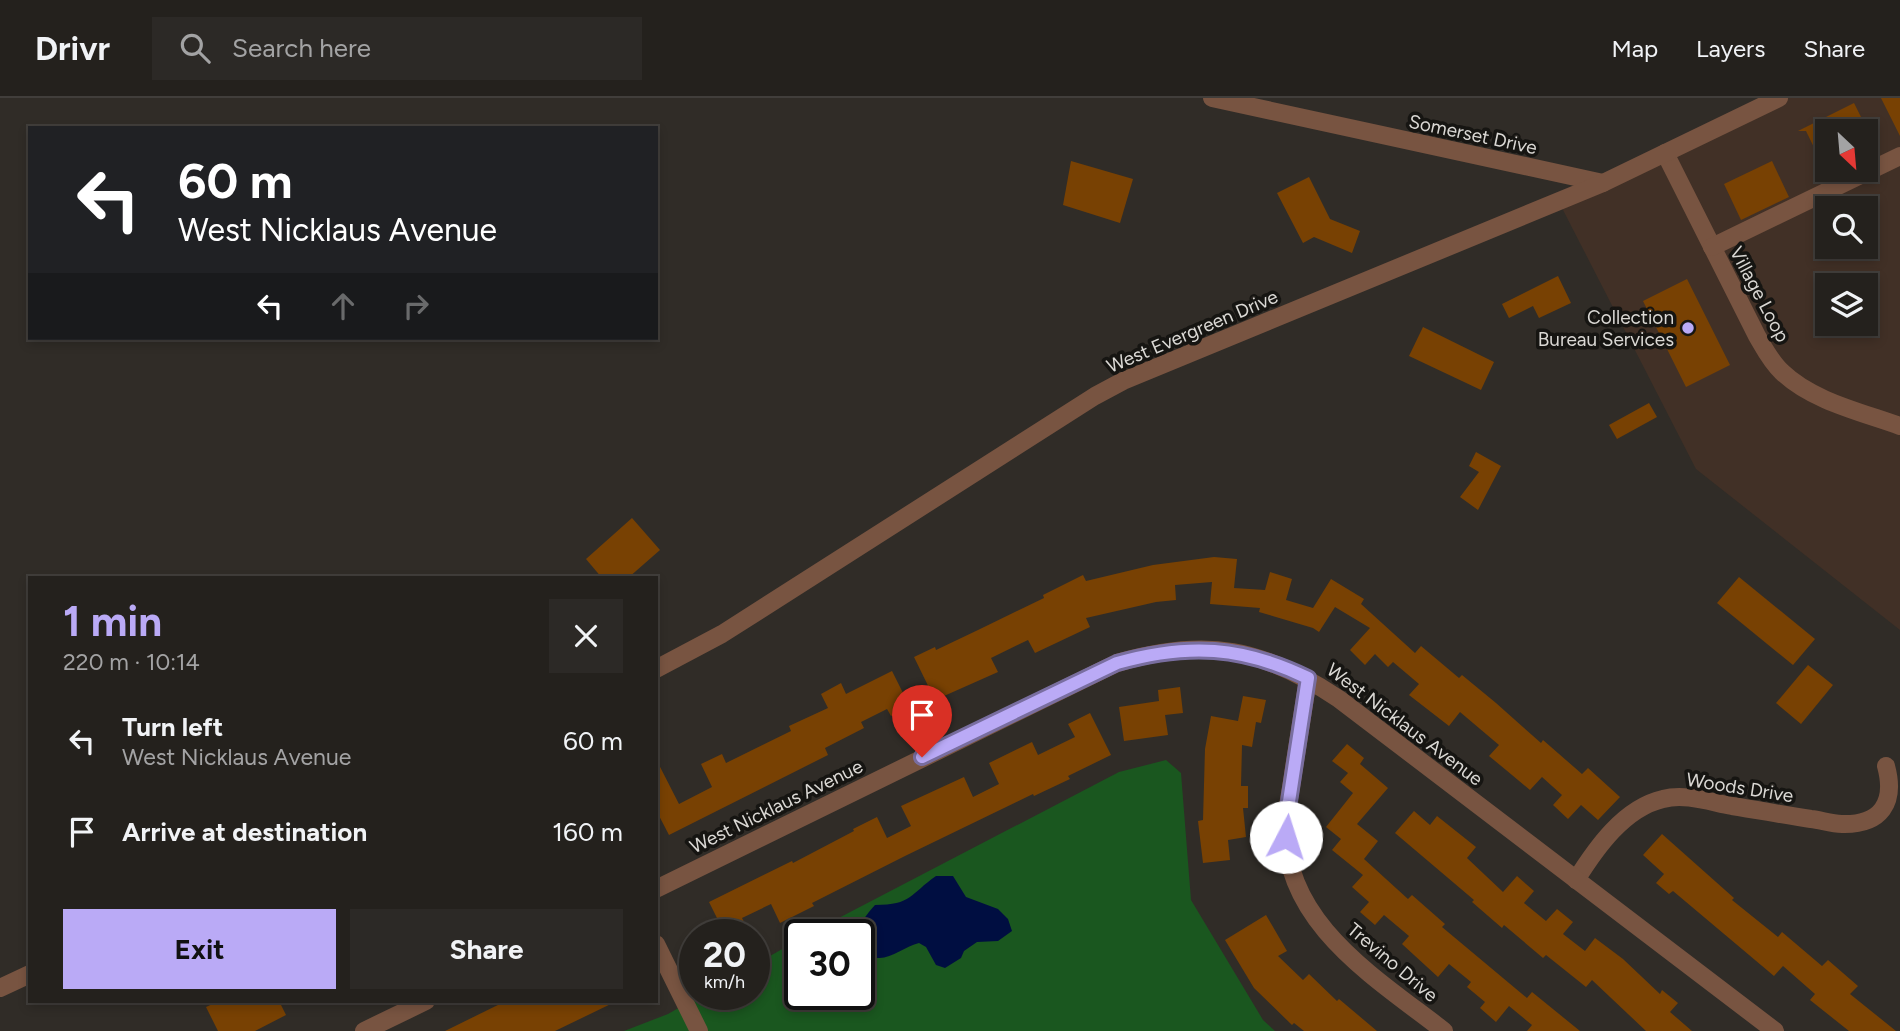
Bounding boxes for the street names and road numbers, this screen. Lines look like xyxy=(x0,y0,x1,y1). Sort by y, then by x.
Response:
street label: Somerset Drive xyxy=(1407,110,1539,159)
street label: Village Loop xyxy=(1725,242,1794,346)
street label: West Evergreen Drive xyxy=(1103,285,1281,378)
street label: West Nicklaus Avenue xyxy=(1322,658,1487,791)
street label: West Nicklaus Avenue xyxy=(686,755,866,858)
street label: Woods Drive xyxy=(1685,768,1795,807)
street label: Trevino Drive xyxy=(1343,918,1442,1007)

